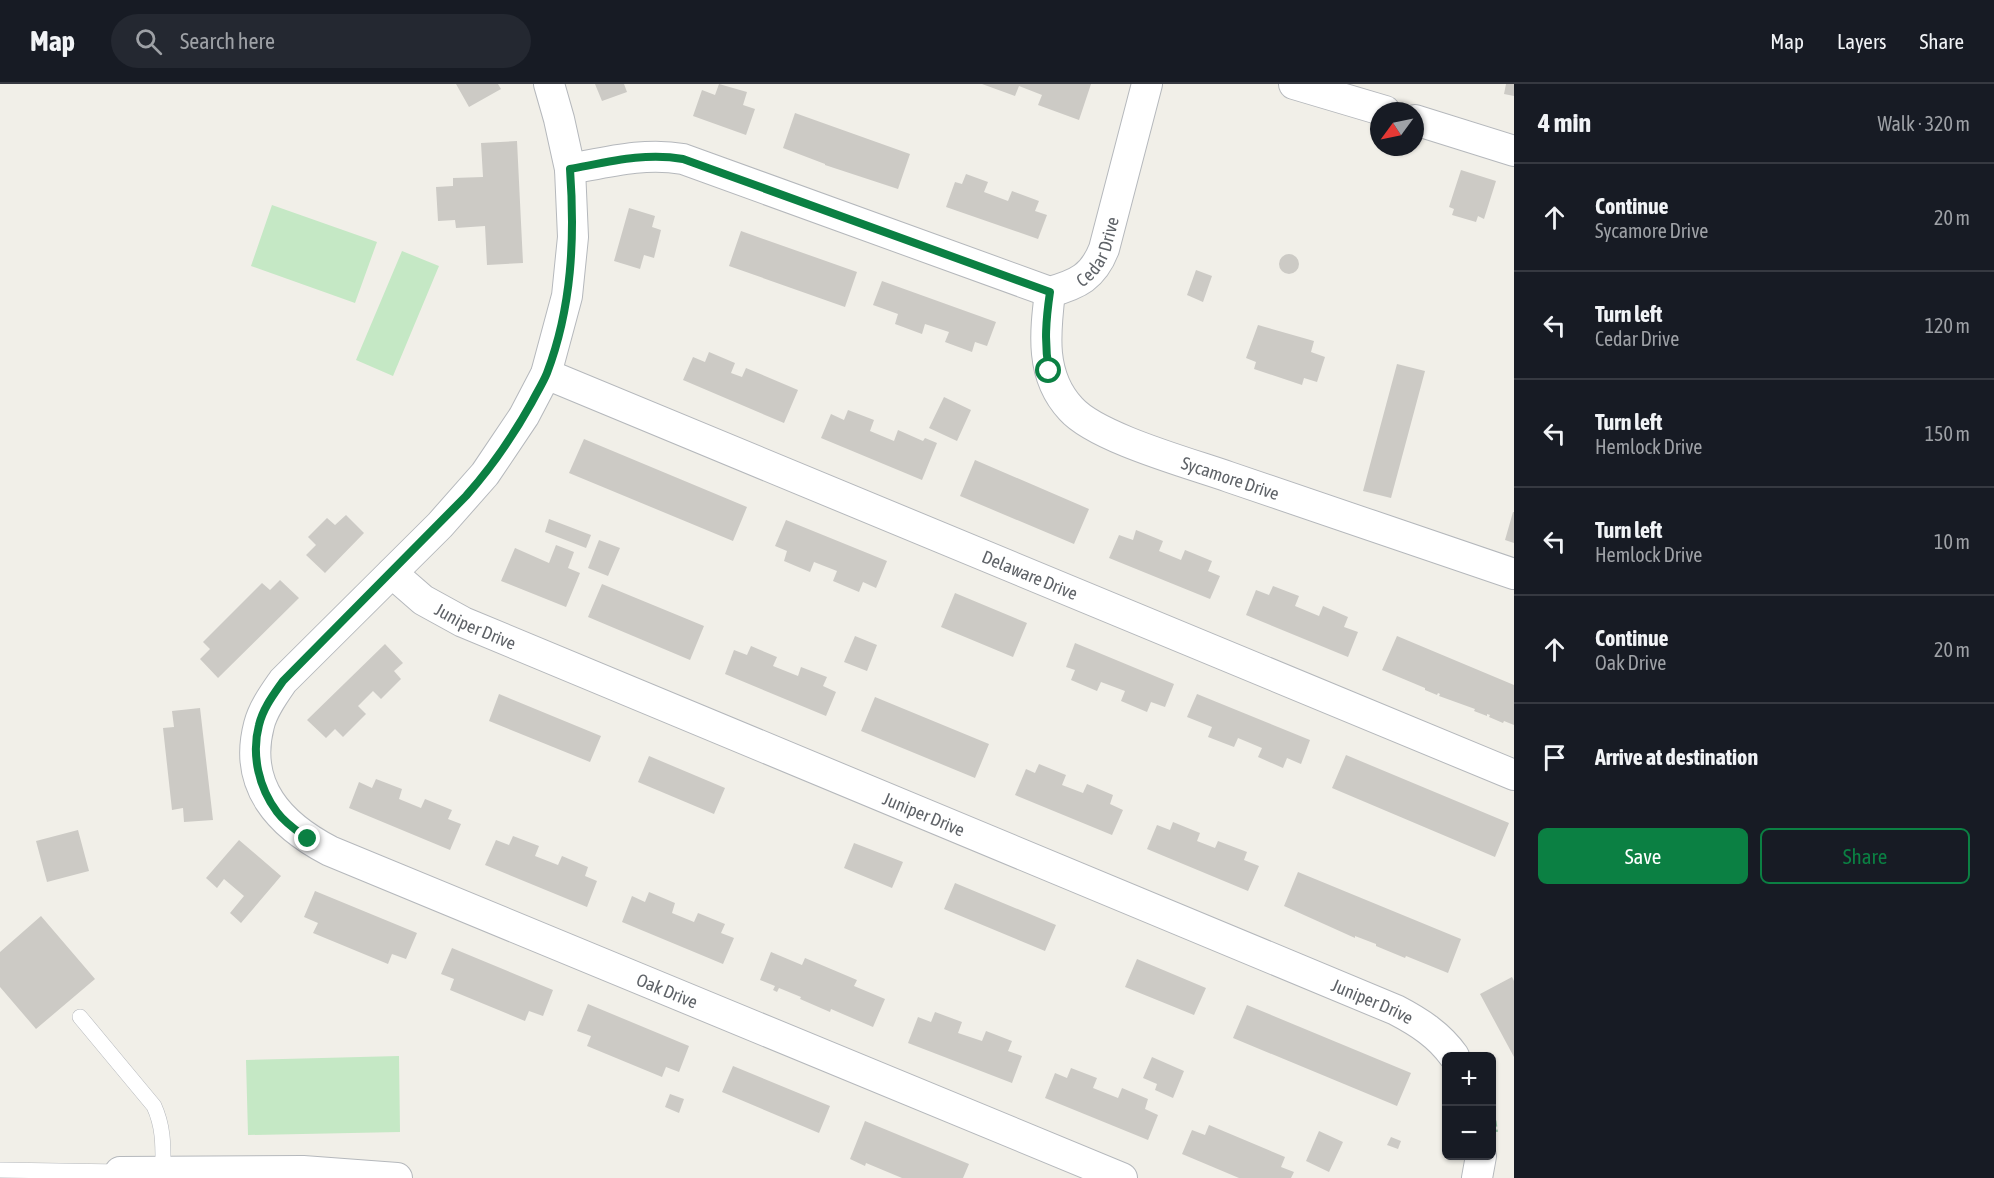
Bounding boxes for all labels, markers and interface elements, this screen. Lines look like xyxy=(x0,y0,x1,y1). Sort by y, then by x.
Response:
search box xyxy=(111,14,531,68)
text: Map xyxy=(30,25,75,57)
icon: search xyxy=(132,25,165,58)
text: Search here xyxy=(180,28,275,54)
text: Map xyxy=(1770,29,1804,53)
text: Layers xyxy=(1837,29,1887,53)
text: Share xyxy=(1920,29,1964,53)
north arrow xyxy=(1370,102,1424,156)
text: 4 min xyxy=(1538,108,1591,138)
text: Walk · 320 m xyxy=(1878,112,1970,135)
text: Continue xyxy=(1595,193,1669,219)
icon: ahead xyxy=(1538,201,1571,234)
text: 20 m xyxy=(1934,206,1970,229)
street label: Cedar Drive xyxy=(1072,214,1122,291)
text: Sycamore Drive xyxy=(1595,219,1708,242)
text: Turn left xyxy=(1595,301,1662,327)
icon: left xyxy=(1538,309,1571,342)
text: 120 m xyxy=(1925,314,1970,337)
text: Cedar Drive xyxy=(1595,327,1679,350)
route start xyxy=(1035,357,1061,383)
text: Turn left xyxy=(1595,409,1662,435)
icon: left xyxy=(1538,417,1571,450)
text: 150 m xyxy=(1925,422,1970,445)
text: Hemlock Drive xyxy=(1595,435,1702,458)
street label: Sycamore Drive xyxy=(1179,452,1282,504)
text: Turn left xyxy=(1595,517,1662,543)
icon: left xyxy=(1538,525,1571,558)
text: 10 m xyxy=(1934,530,1970,553)
text: Hemlock Drive xyxy=(1595,543,1702,566)
street label: Delaware Drive xyxy=(979,545,1081,604)
street label: Juniper Drive xyxy=(431,598,519,653)
text: Continue xyxy=(1595,625,1669,651)
icon: ahead xyxy=(1538,633,1571,666)
text: 20 m xyxy=(1934,638,1970,661)
text: Oak Drive xyxy=(1595,651,1666,674)
icon: arrive xyxy=(1538,741,1571,774)
text: Arrive at destination xyxy=(1595,744,1758,770)
street label: Juniper Drive xyxy=(880,787,968,840)
route end xyxy=(294,825,320,851)
button: Save xyxy=(1538,828,1748,884)
button: Share xyxy=(1760,828,1970,884)
street label: Oak Drive xyxy=(634,968,701,1012)
street label: Juniper Drive xyxy=(1329,974,1417,1028)
map controls xyxy=(1442,1052,1496,1160)
button: + xyxy=(1442,1052,1496,1106)
button: − xyxy=(1442,1106,1496,1160)

